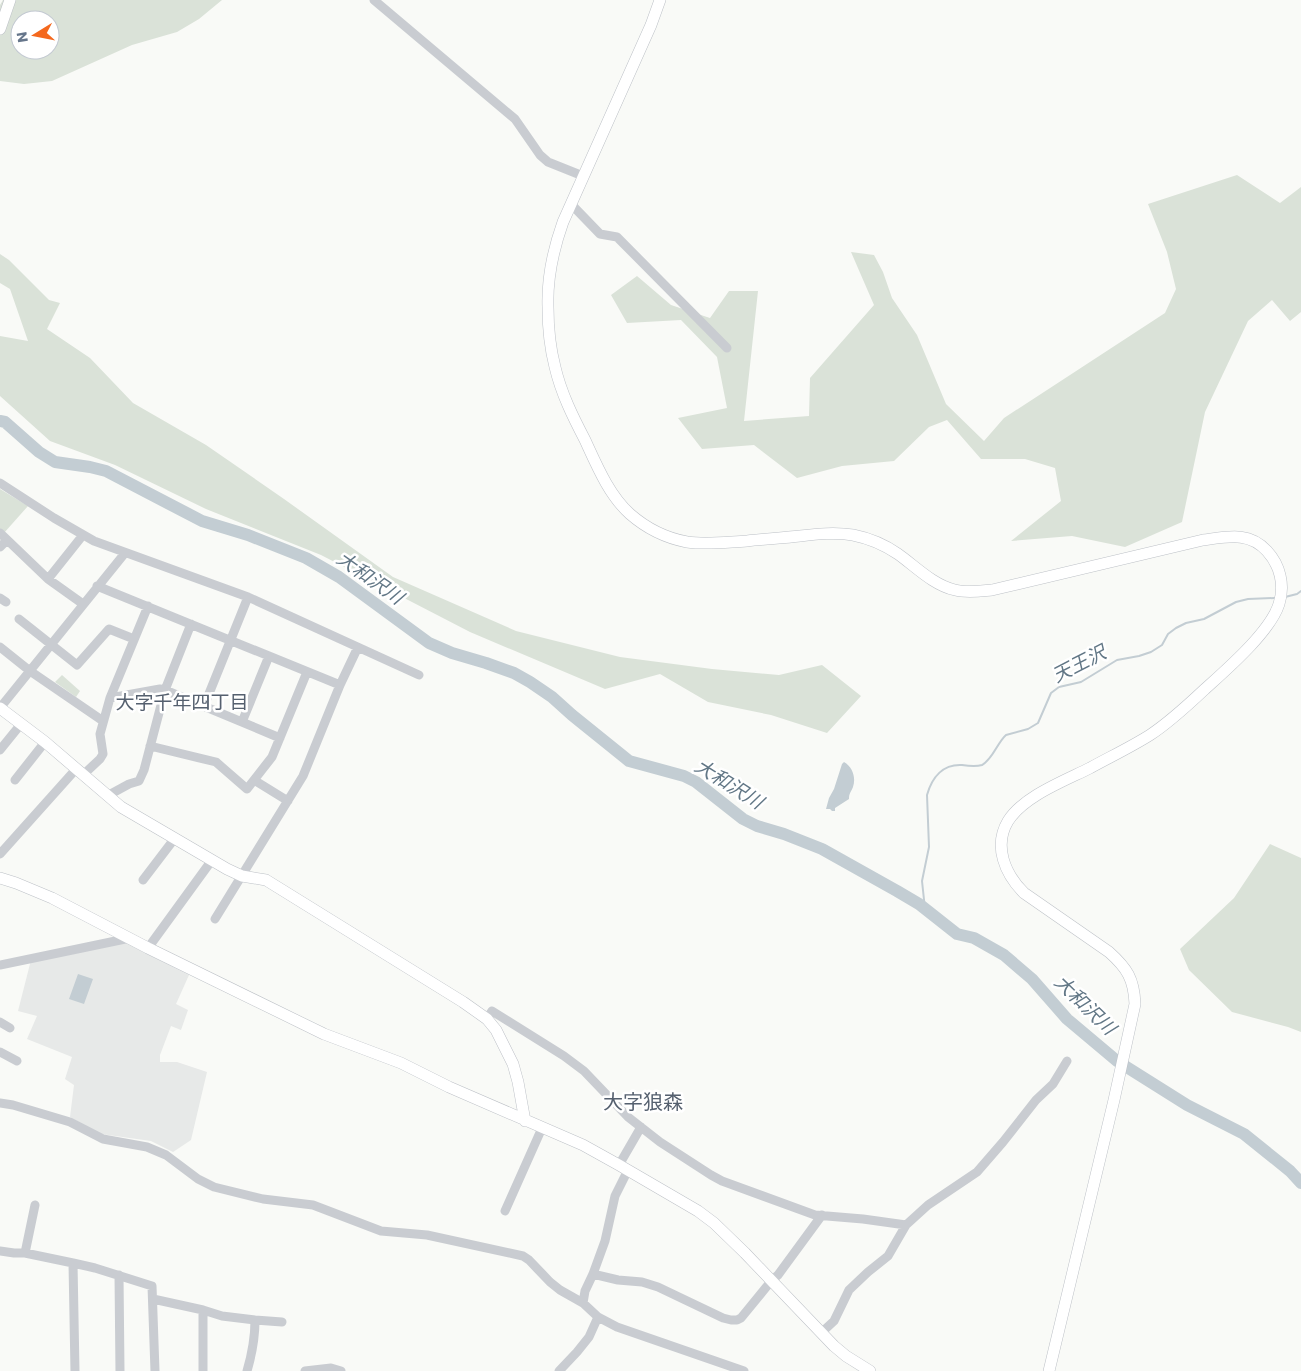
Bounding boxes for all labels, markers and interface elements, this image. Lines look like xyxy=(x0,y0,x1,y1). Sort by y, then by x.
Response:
north arrow xyxy=(10,10,60,60)
text: N xyxy=(11,30,33,44)
water label: 大和沢川 xyxy=(331,545,411,612)
water label: 天王沢 xyxy=(1047,638,1113,689)
district label: 大字千年四丁目 xyxy=(115,689,249,716)
water label: 大和沢川 xyxy=(690,752,770,817)
water label: 大和沢川 xyxy=(1048,969,1123,1042)
district label: 大字狼森 xyxy=(603,1088,683,1116)

